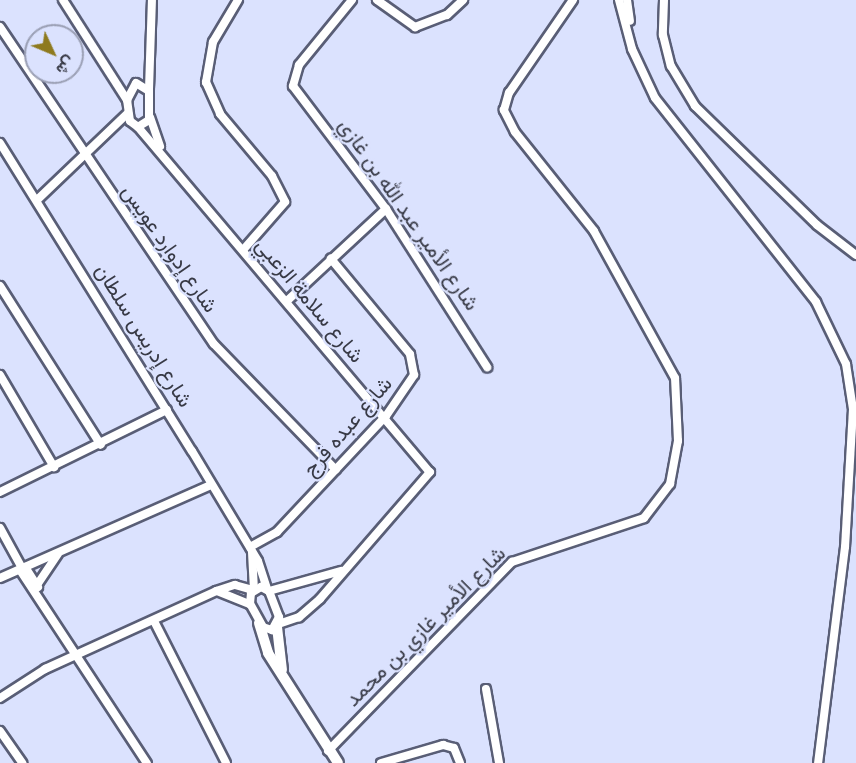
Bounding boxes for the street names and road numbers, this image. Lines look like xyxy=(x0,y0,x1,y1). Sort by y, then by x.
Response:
street label: شارع الأمير عبد الله بن غازي xyxy=(332,114,484,316)
street label: شارع إدوارد عويس xyxy=(116,180,222,318)
street label: شارع سلامة الزعبي xyxy=(249,233,369,369)
street label: شارع إدريس سلطان xyxy=(89,260,197,412)
street label: شارع عبده فرج xyxy=(298,372,398,482)
street label: شارع الأمير غازي بن محمد xyxy=(341,542,511,712)

